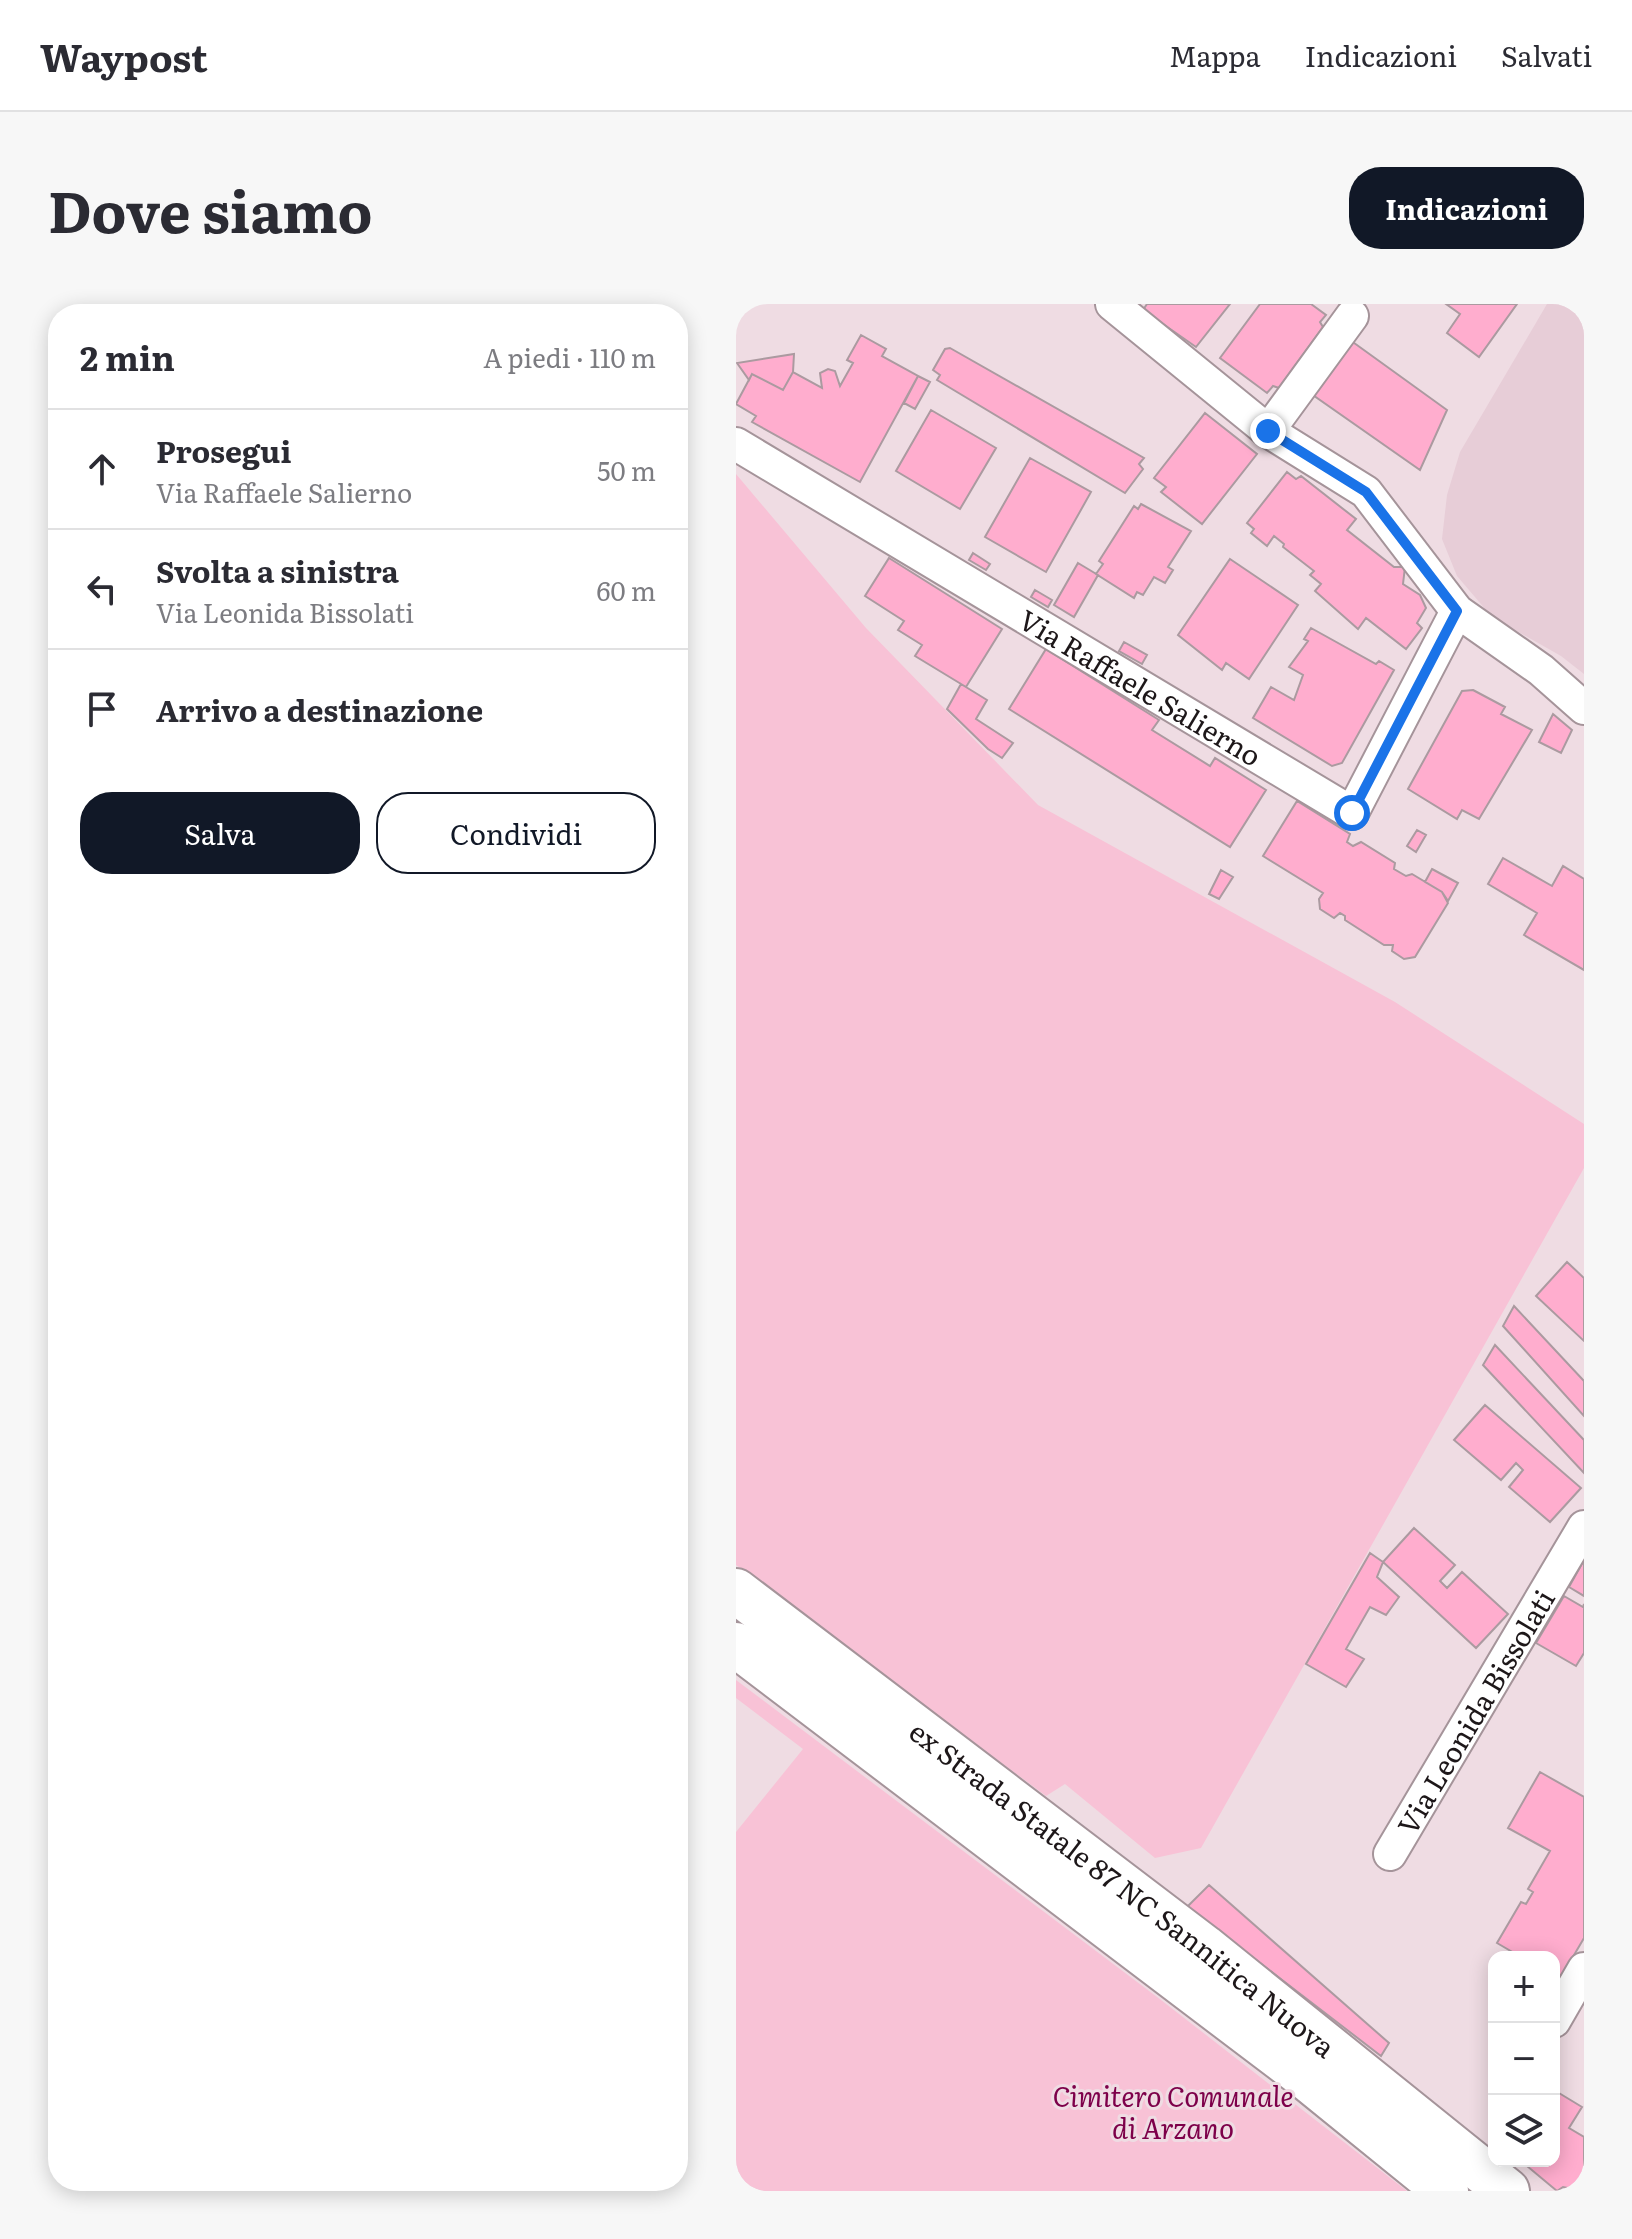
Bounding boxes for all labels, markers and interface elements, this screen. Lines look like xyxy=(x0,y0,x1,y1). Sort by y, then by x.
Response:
text: Waypost xyxy=(40,27,208,84)
text: Mappa xyxy=(1169,34,1261,76)
text: Indicazioni xyxy=(1305,34,1457,76)
text: Salvati xyxy=(1501,34,1592,76)
text: Dove siamo xyxy=(48,167,372,250)
button: Indicazioni xyxy=(1349,167,1584,249)
text: 2 min xyxy=(80,331,175,381)
text: A piedi · 110 m xyxy=(483,337,656,376)
route end xyxy=(1250,413,1286,449)
text: Prosegui xyxy=(156,428,291,472)
icon: ahead xyxy=(80,447,124,491)
text: 50 m xyxy=(597,450,656,489)
text: Via Raffaele Salierno xyxy=(156,472,412,511)
text: Svolta a sinistra xyxy=(156,548,399,592)
icon: left xyxy=(80,567,124,611)
text: 60 m xyxy=(597,570,656,609)
text: Via Leonida Bissolati xyxy=(156,592,414,631)
street label: Via Raffaele Salierno xyxy=(1012,598,1270,775)
icon: arrive xyxy=(80,687,124,731)
text: Arrivo a destinazione xyxy=(156,687,483,731)
button: Salva xyxy=(80,792,360,874)
button: Condividi xyxy=(376,792,656,874)
route start xyxy=(1334,795,1370,831)
street label: Via Leonida Bissolati xyxy=(1386,1581,1564,1841)
street label: ex Strada Statale 87 NC Sannitica Nuova xyxy=(901,1710,1345,2066)
map controls xyxy=(1488,1951,1560,2167)
button: + xyxy=(1488,1951,1560,2023)
button: − xyxy=(1488,2023,1560,2095)
park label: Cimitero Comunale di Arzano xyxy=(1052,2074,1294,2148)
button: layers xyxy=(1488,2095,1560,2167)

